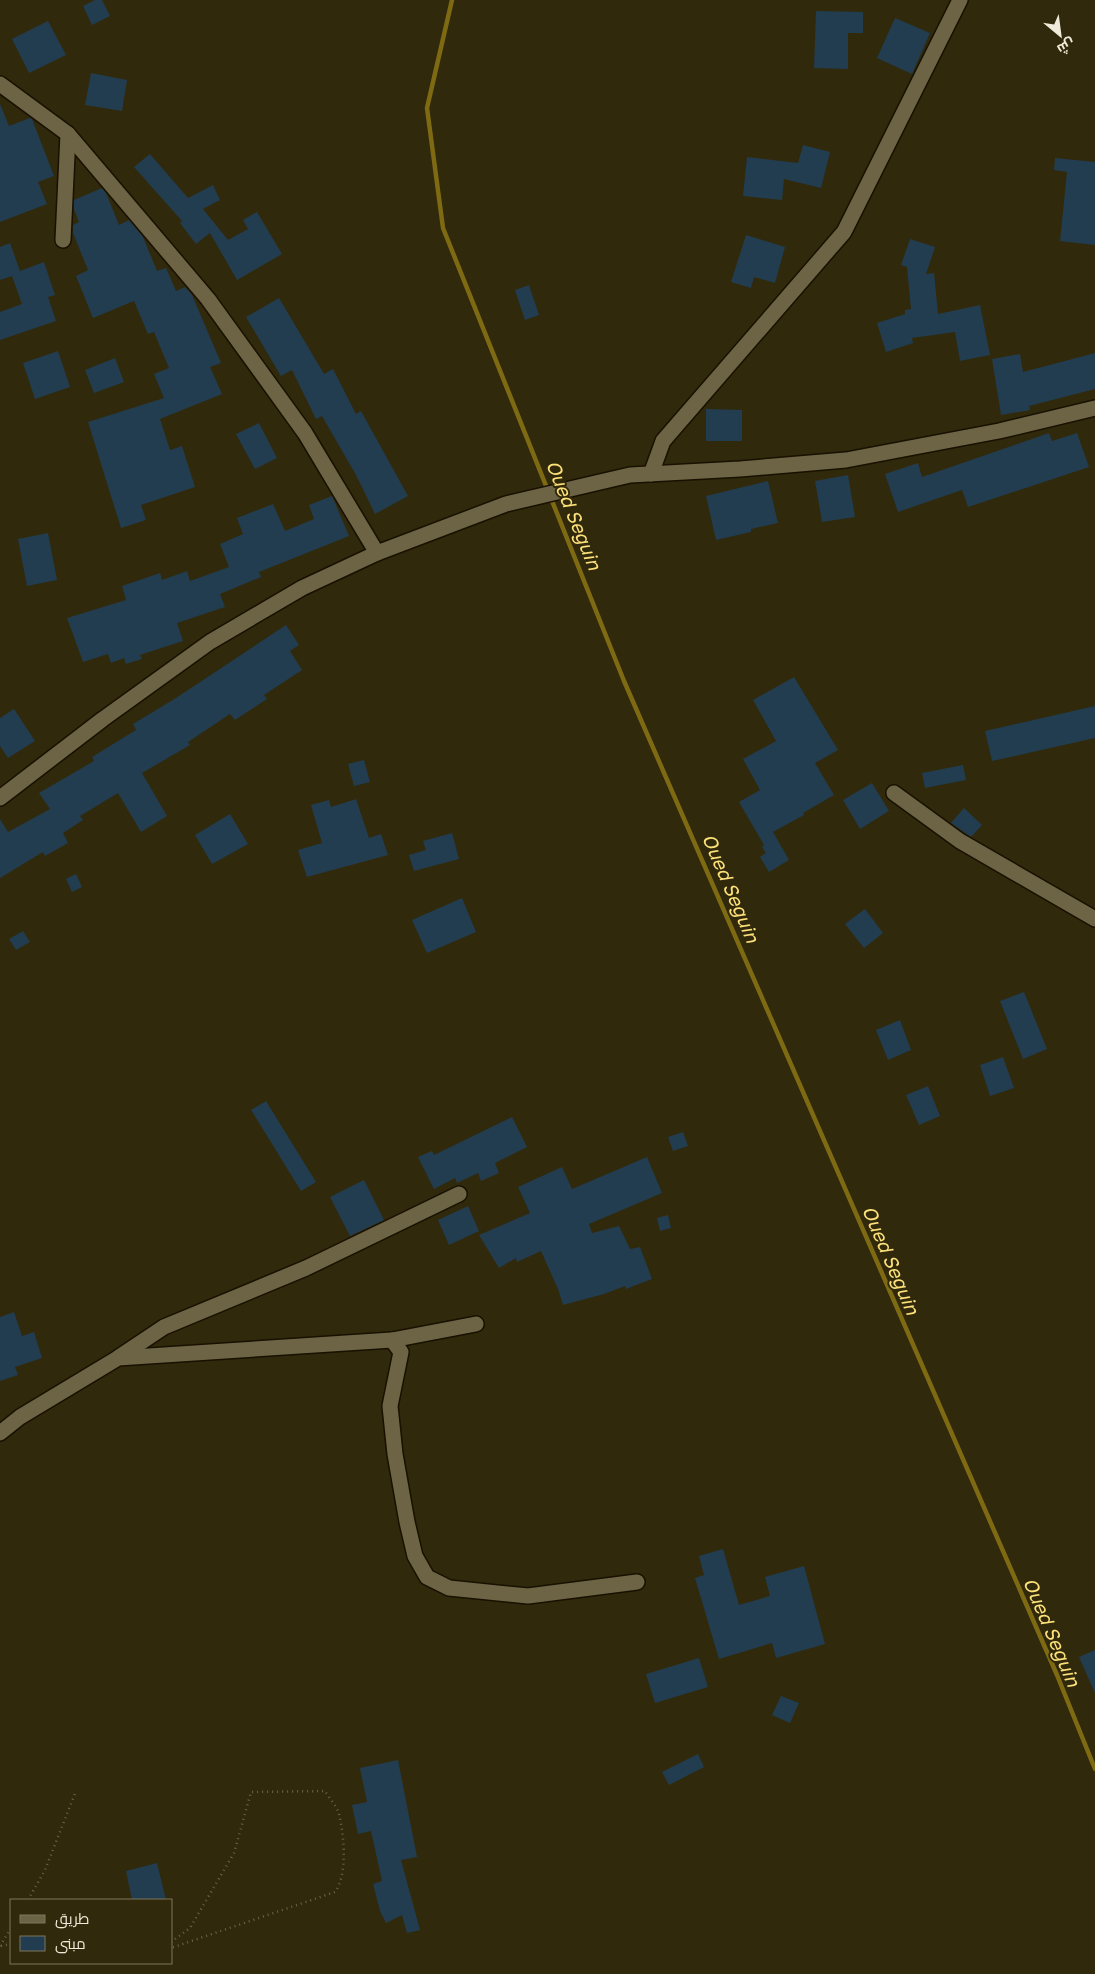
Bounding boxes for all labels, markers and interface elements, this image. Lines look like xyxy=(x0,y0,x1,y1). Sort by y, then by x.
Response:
north arrow xyxy=(1035,10,1085,60)
text: ش xyxy=(1054,34,1079,59)
water label: Oued Seguin xyxy=(542,457,607,574)
water label: Oued Seguin xyxy=(698,830,765,947)
water label: Oued Seguin xyxy=(858,1202,925,1319)
water label: Oued Seguin xyxy=(1019,1574,1086,1691)
legend xyxy=(10,1899,172,1964)
text: طريق xyxy=(55,1909,89,1929)
text: مبنى xyxy=(55,1934,86,1954)

